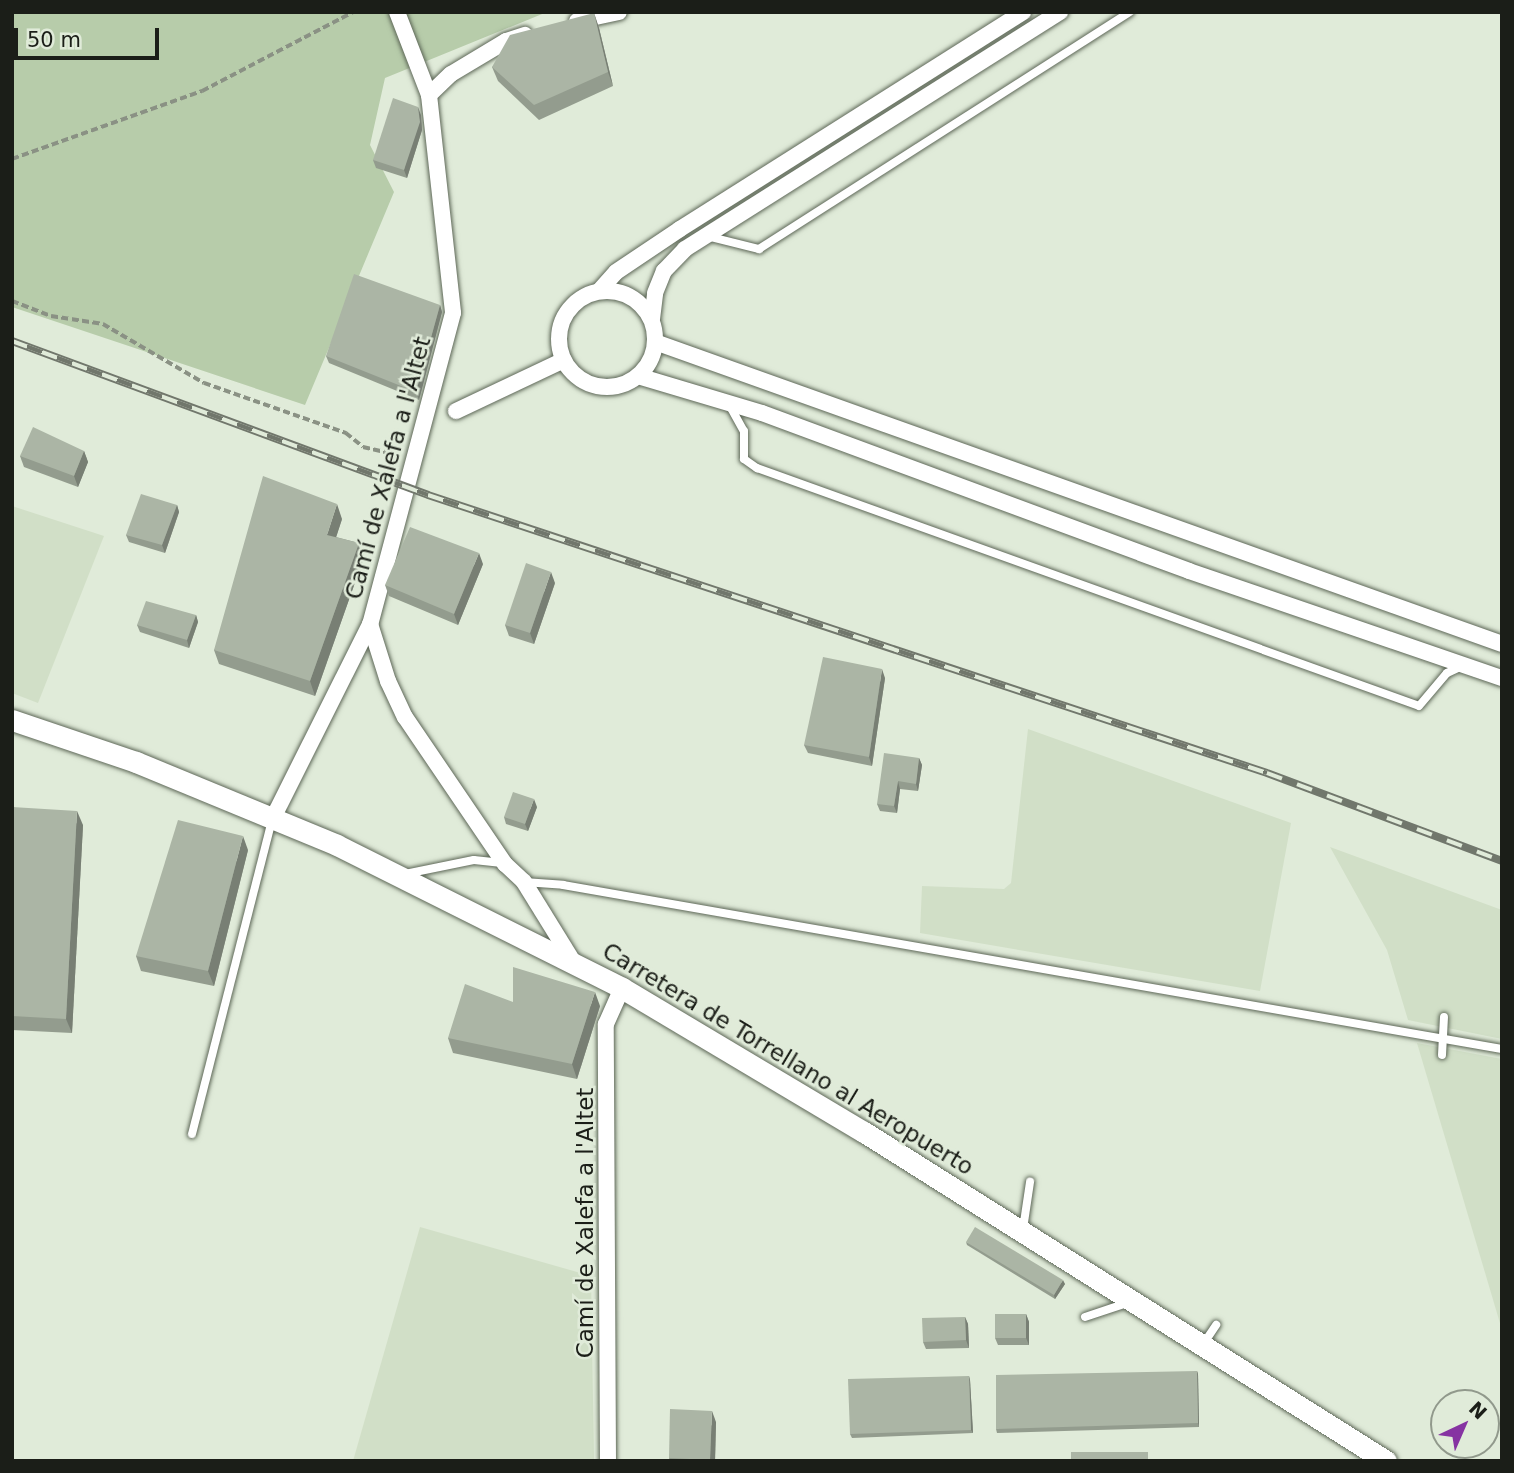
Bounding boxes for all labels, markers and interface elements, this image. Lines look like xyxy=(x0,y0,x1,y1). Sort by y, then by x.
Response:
scale bar xyxy=(18,14,163,58)
text: 50 m xyxy=(27,28,81,52)
street label: Camí de Xalefa a l'Altet xyxy=(340,334,436,602)
street label: Carretera de Torrellano al Aeropuerto xyxy=(598,937,978,1181)
street label: Camí de Xalefa a l'Altet xyxy=(571,1088,599,1358)
north arrow xyxy=(1430,1389,1500,1459)
text: N xyxy=(1465,1397,1492,1424)

